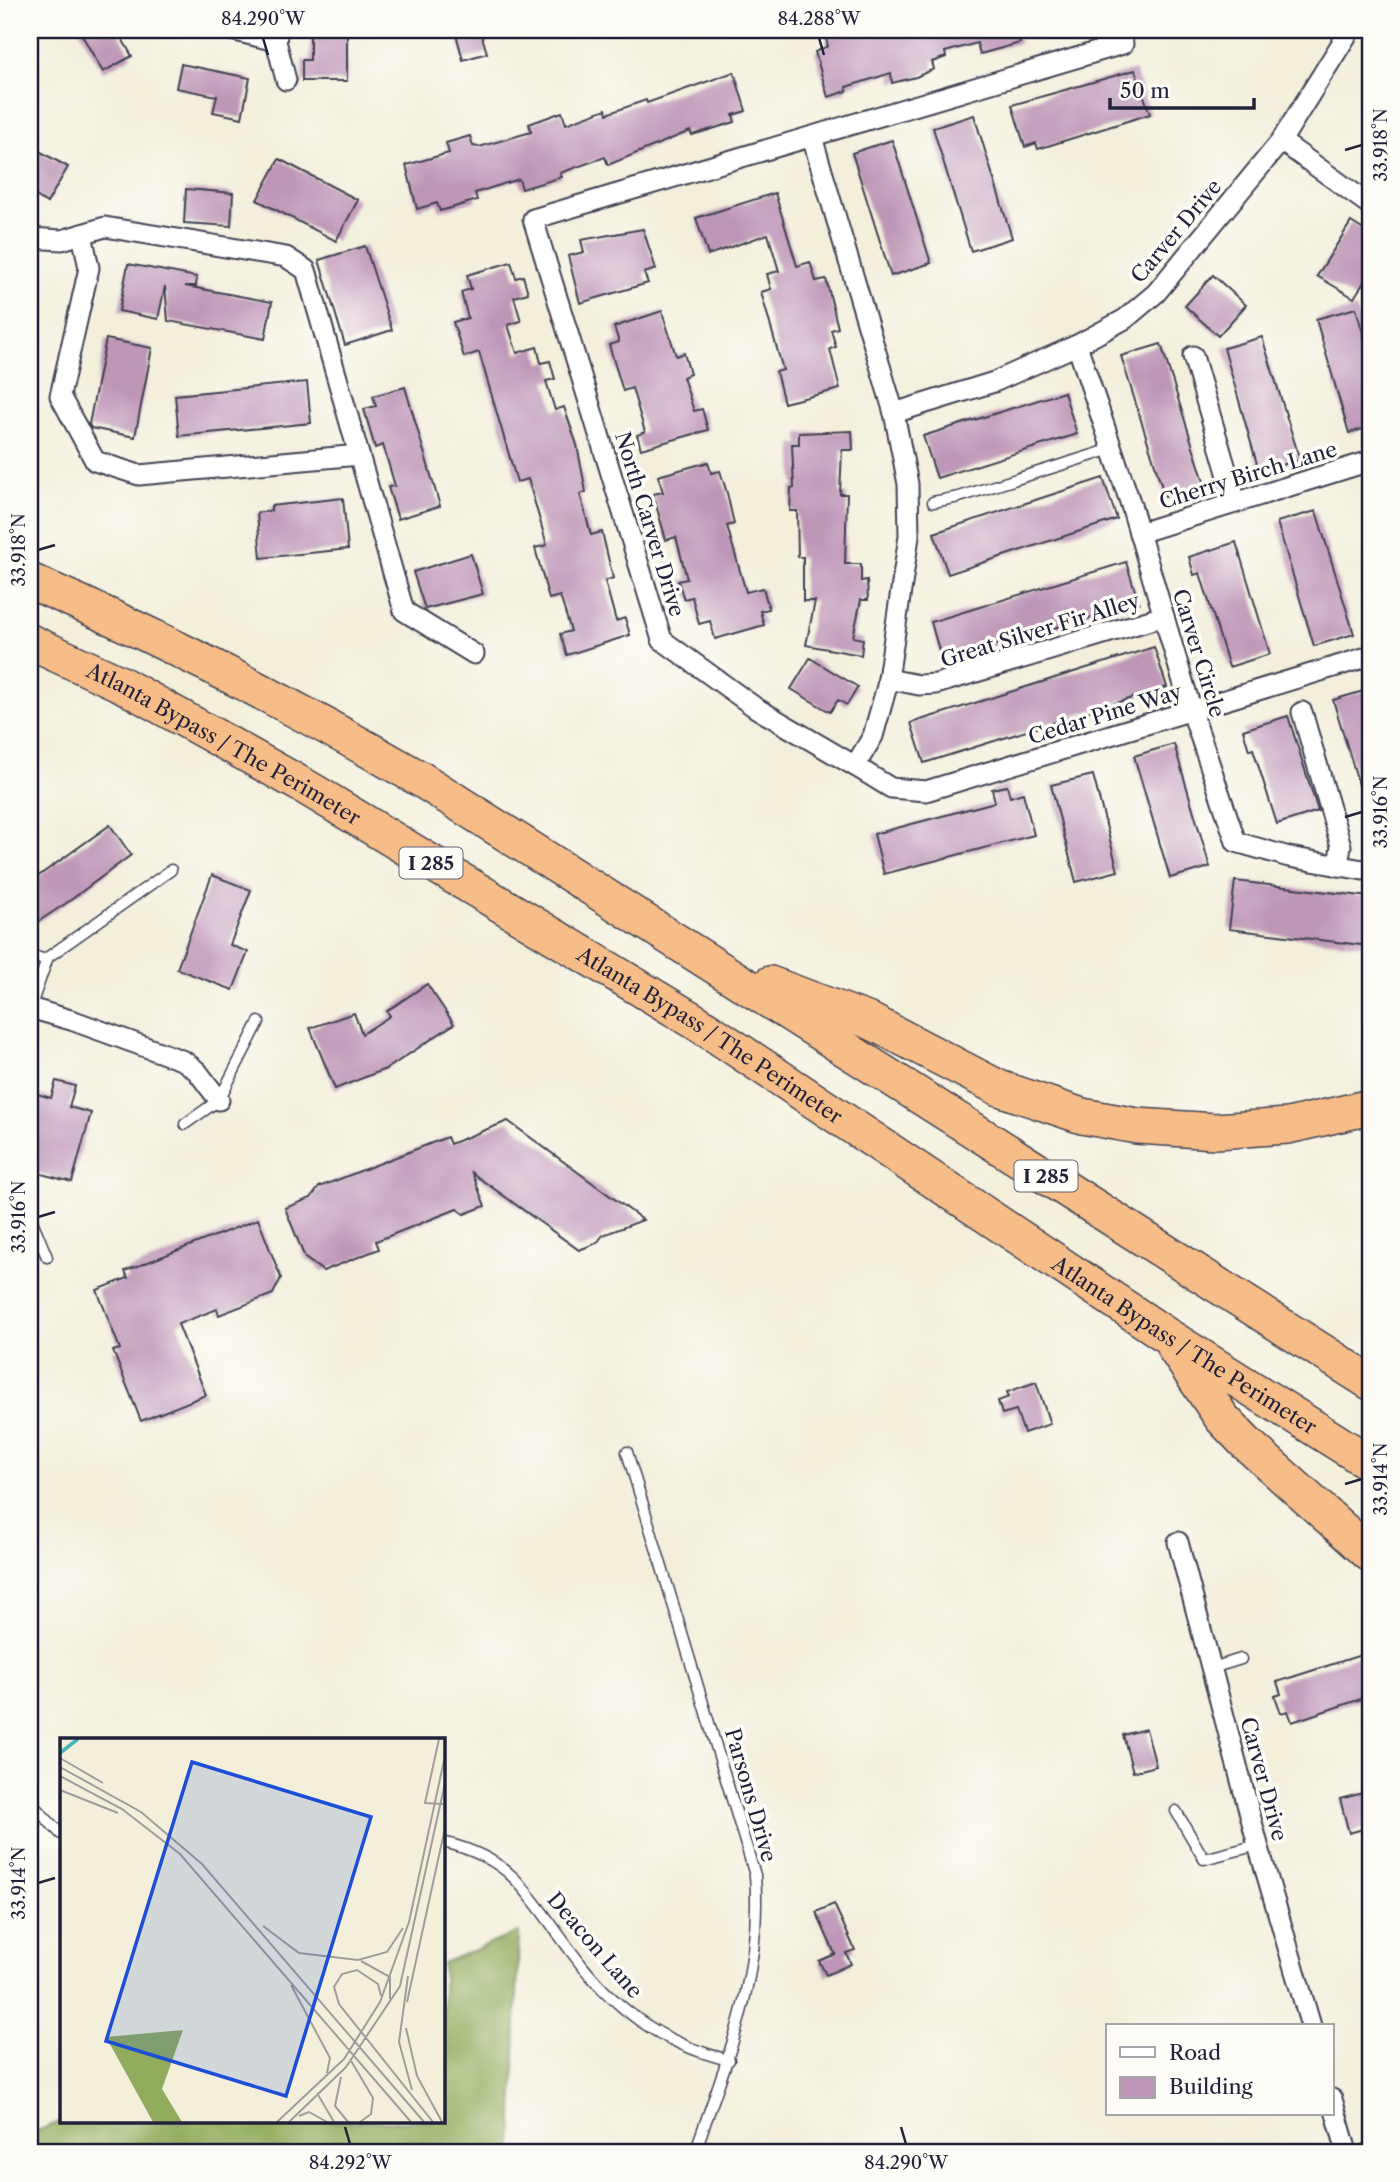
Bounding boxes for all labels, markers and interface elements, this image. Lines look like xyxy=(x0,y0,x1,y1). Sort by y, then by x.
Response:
text: 84.290°W xyxy=(221,8,306,30)
text: 84.288°W xyxy=(777,8,862,30)
scale bar xyxy=(1110,66,1253,110)
text: 50 m xyxy=(1120,78,1170,103)
text: 33.918°N xyxy=(1370,108,1392,182)
street label: Carver Drive xyxy=(1126,174,1226,288)
street label: North Carver Drive xyxy=(610,429,690,619)
street label: Cherry Birch Lane xyxy=(1156,436,1340,514)
text: 33.918°N xyxy=(8,513,30,587)
street label: Carver Circle xyxy=(1168,586,1230,720)
street label: Great Silver Fir Alley xyxy=(937,588,1143,672)
street label: Atlanta Bypass / The Perimeter xyxy=(82,657,366,830)
street label: Cedar Pine Way xyxy=(1025,679,1185,749)
text: 33.916°N xyxy=(1370,775,1392,849)
road number: I 285 xyxy=(400,848,462,878)
street label: Atlanta Bypass / The Perimeter xyxy=(572,941,848,1129)
road number: I 285 xyxy=(1014,1160,1078,1192)
text: 33.916°N xyxy=(8,1180,30,1254)
street label: Atlanta Bypass / The Perimeter xyxy=(1047,1250,1322,1439)
text: 33.914°N xyxy=(1370,1442,1392,1516)
street label: Carver Drive xyxy=(1235,1714,1293,1844)
street label: Parsons Drive xyxy=(720,1725,782,1865)
inset map xyxy=(60,1738,444,2122)
text: 33.914°N xyxy=(8,1846,30,1920)
street label: Deacon Lane xyxy=(542,1887,648,2003)
legend xyxy=(1106,2024,1334,2116)
text: Road xyxy=(1169,2040,1221,2065)
text: Building xyxy=(1169,2074,1254,2099)
text: 84.292°W xyxy=(309,2152,393,2174)
text: 84.290°W xyxy=(864,2152,949,2174)

